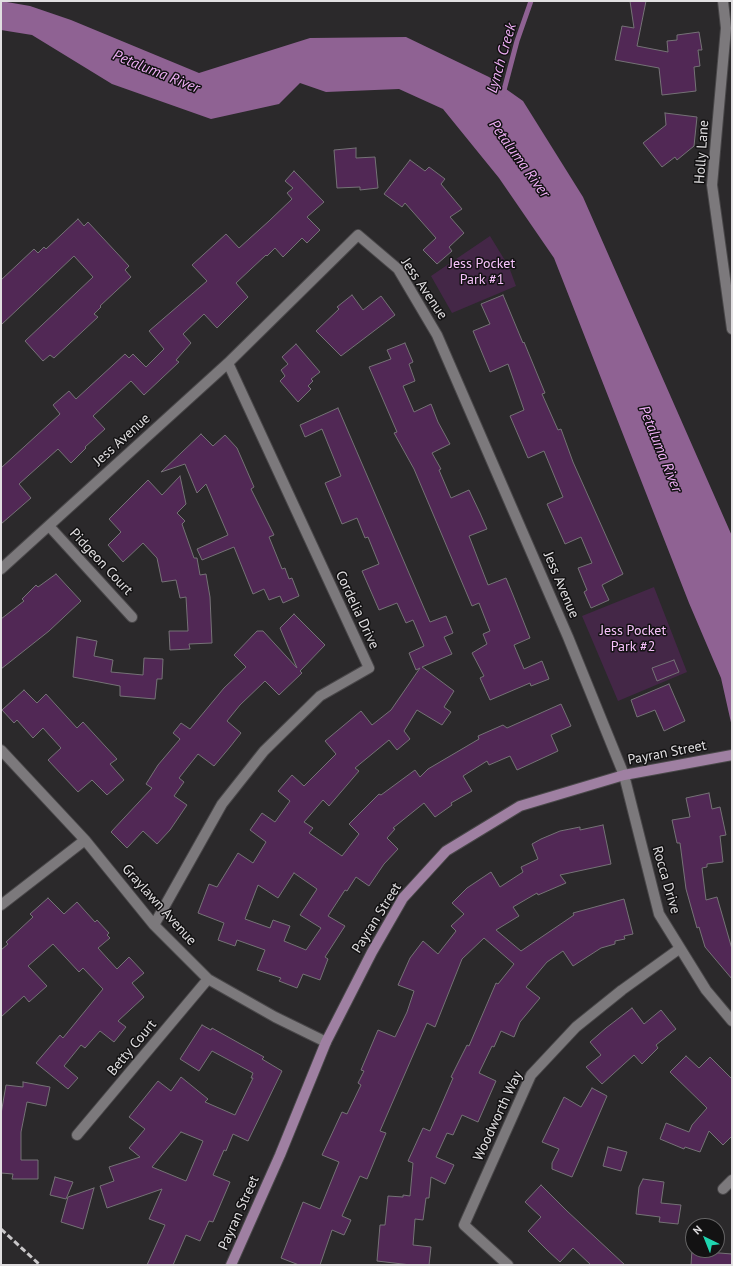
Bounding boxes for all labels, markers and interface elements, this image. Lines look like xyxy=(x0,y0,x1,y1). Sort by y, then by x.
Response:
water label: Lynch Creek xyxy=(483,21,521,95)
water label: Petaluma River xyxy=(110,46,202,98)
water label: Petaluma River xyxy=(485,117,553,201)
street label: Holly Lane xyxy=(691,119,713,185)
street label: Jess Avenue xyxy=(397,255,451,323)
park label: Jess Pocket Park #1 xyxy=(449,256,515,288)
water label: Petaluma River xyxy=(634,403,686,495)
street label: Jess Avenue xyxy=(90,410,154,470)
street label: Pidgeon Court xyxy=(66,525,136,599)
street label: Jess Avenue xyxy=(540,549,582,621)
street label: Cordelia Drive xyxy=(332,568,382,652)
park label: Jess Pocket Park #2 xyxy=(600,623,666,656)
street label: Payran Street xyxy=(626,737,708,769)
street label: Rocca Drive xyxy=(648,844,684,916)
street label: Graylawn Avenue xyxy=(118,861,200,949)
street label: Payran Street xyxy=(349,880,405,956)
street label: Betty Court xyxy=(104,1017,160,1079)
street label: Woodworth Way xyxy=(470,1068,526,1164)
street label: Payran Street xyxy=(215,1173,263,1253)
north arrow xyxy=(685,1218,725,1258)
text: N xyxy=(690,1222,705,1238)

